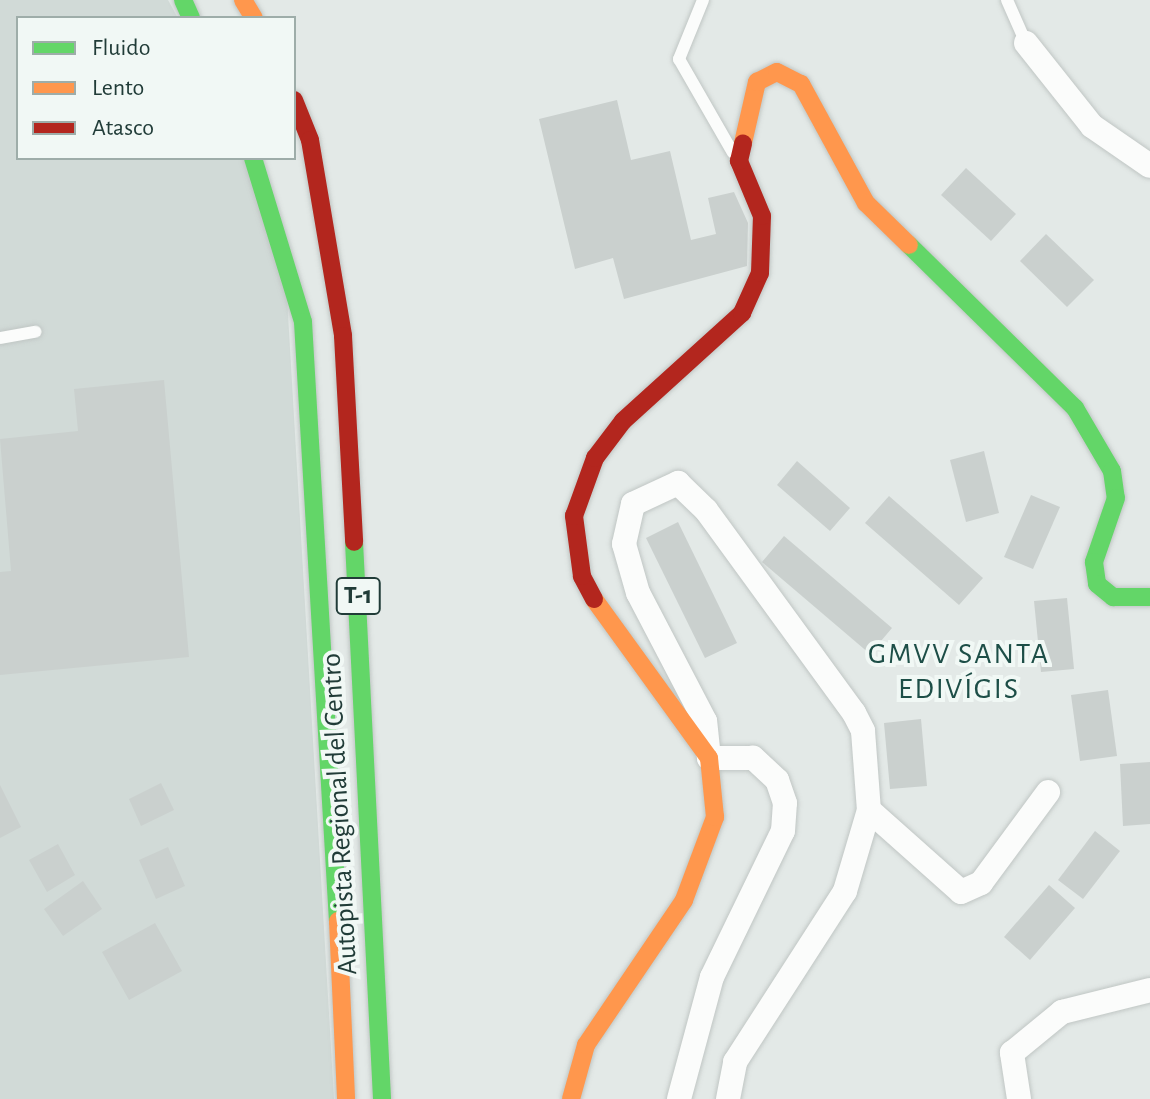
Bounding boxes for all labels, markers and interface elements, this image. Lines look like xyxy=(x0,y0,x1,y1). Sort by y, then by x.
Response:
legend xyxy=(16,16,296,160)
text: Fluido xyxy=(92,36,151,60)
text: Lento xyxy=(92,76,144,100)
text: Atasco xyxy=(92,116,154,140)
road number: T-1 xyxy=(334,574,382,618)
district label: GMVV SANTA EDIVÍGIS xyxy=(868,636,1050,706)
street label: Autopista Regional del Centro xyxy=(315,652,365,976)

